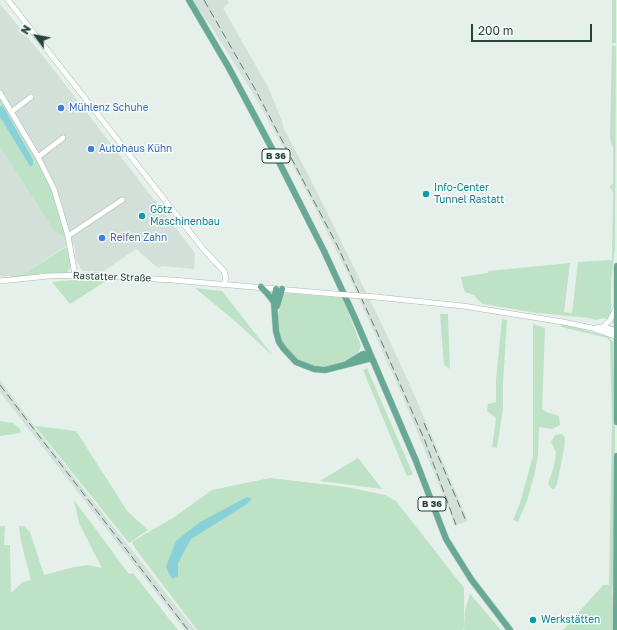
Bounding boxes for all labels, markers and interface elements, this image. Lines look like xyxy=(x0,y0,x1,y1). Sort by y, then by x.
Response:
north arrow xyxy=(16,16,56,56)
scale bar xyxy=(473,16,594,42)
text: N xyxy=(18,22,33,36)
text: 200 m xyxy=(478,23,513,38)
place label: Mühlenz Schuhe xyxy=(69,102,148,114)
marker: Mühlenz Schuhe xyxy=(56,103,66,113)
place label: Autohaus Kühn xyxy=(99,143,172,155)
marker: Autohaus Kühn xyxy=(86,144,96,154)
road number: B 36 xyxy=(262,149,290,163)
place label: Info-Center Tunnel Rastatt xyxy=(434,182,504,206)
marker: Info-Center Tunnel Rastatt xyxy=(421,189,431,199)
place label: Götz Maschinenbau xyxy=(150,204,220,228)
marker: Götz Maschinenbau xyxy=(137,211,147,221)
place label: Reifen Zahn xyxy=(110,232,167,244)
marker: Reifen Zahn xyxy=(97,233,107,243)
street label: Rastatter Straße xyxy=(73,270,151,284)
road number: B 36 xyxy=(418,497,446,511)
place label: Werkstätten xyxy=(541,614,600,626)
marker: Werkstätten xyxy=(528,615,538,625)

